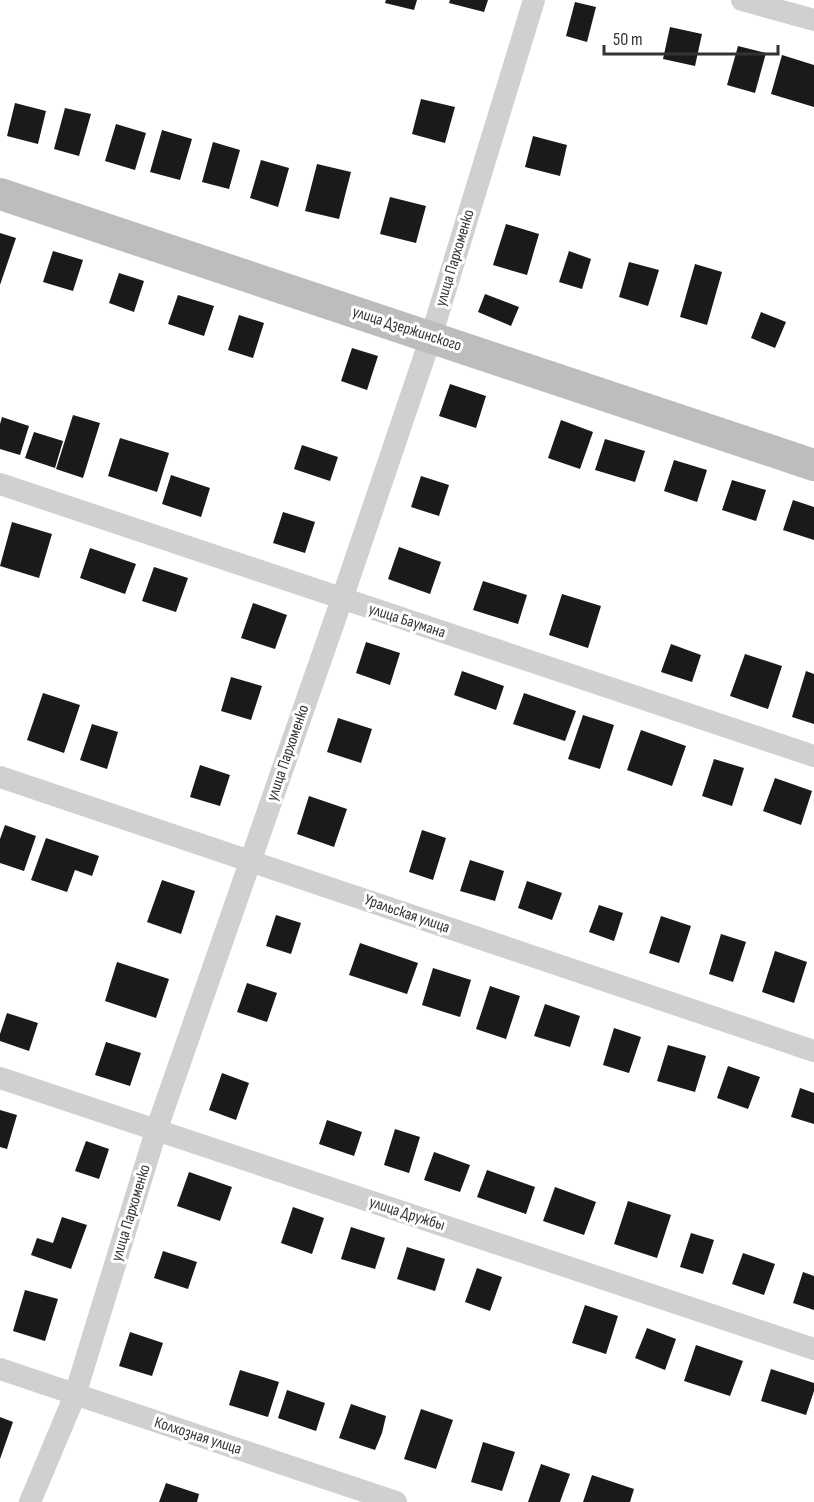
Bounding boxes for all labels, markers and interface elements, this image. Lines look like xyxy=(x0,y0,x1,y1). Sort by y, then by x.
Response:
scale bar xyxy=(604,18,778,56)
text: 50 m xyxy=(613,29,643,50)
street label: улица Пархоменко xyxy=(431,207,479,309)
street label: улица Дзержинского xyxy=(350,302,464,356)
street label: улица Баумана xyxy=(366,600,448,642)
street label: улица Пархоменко xyxy=(263,702,313,804)
street label: Уральская улица xyxy=(362,891,452,937)
street label: улица Пархоменко xyxy=(107,1162,155,1264)
street label: улица Дружбы xyxy=(367,1193,447,1235)
street label: Колхозная улица xyxy=(152,1413,244,1459)

